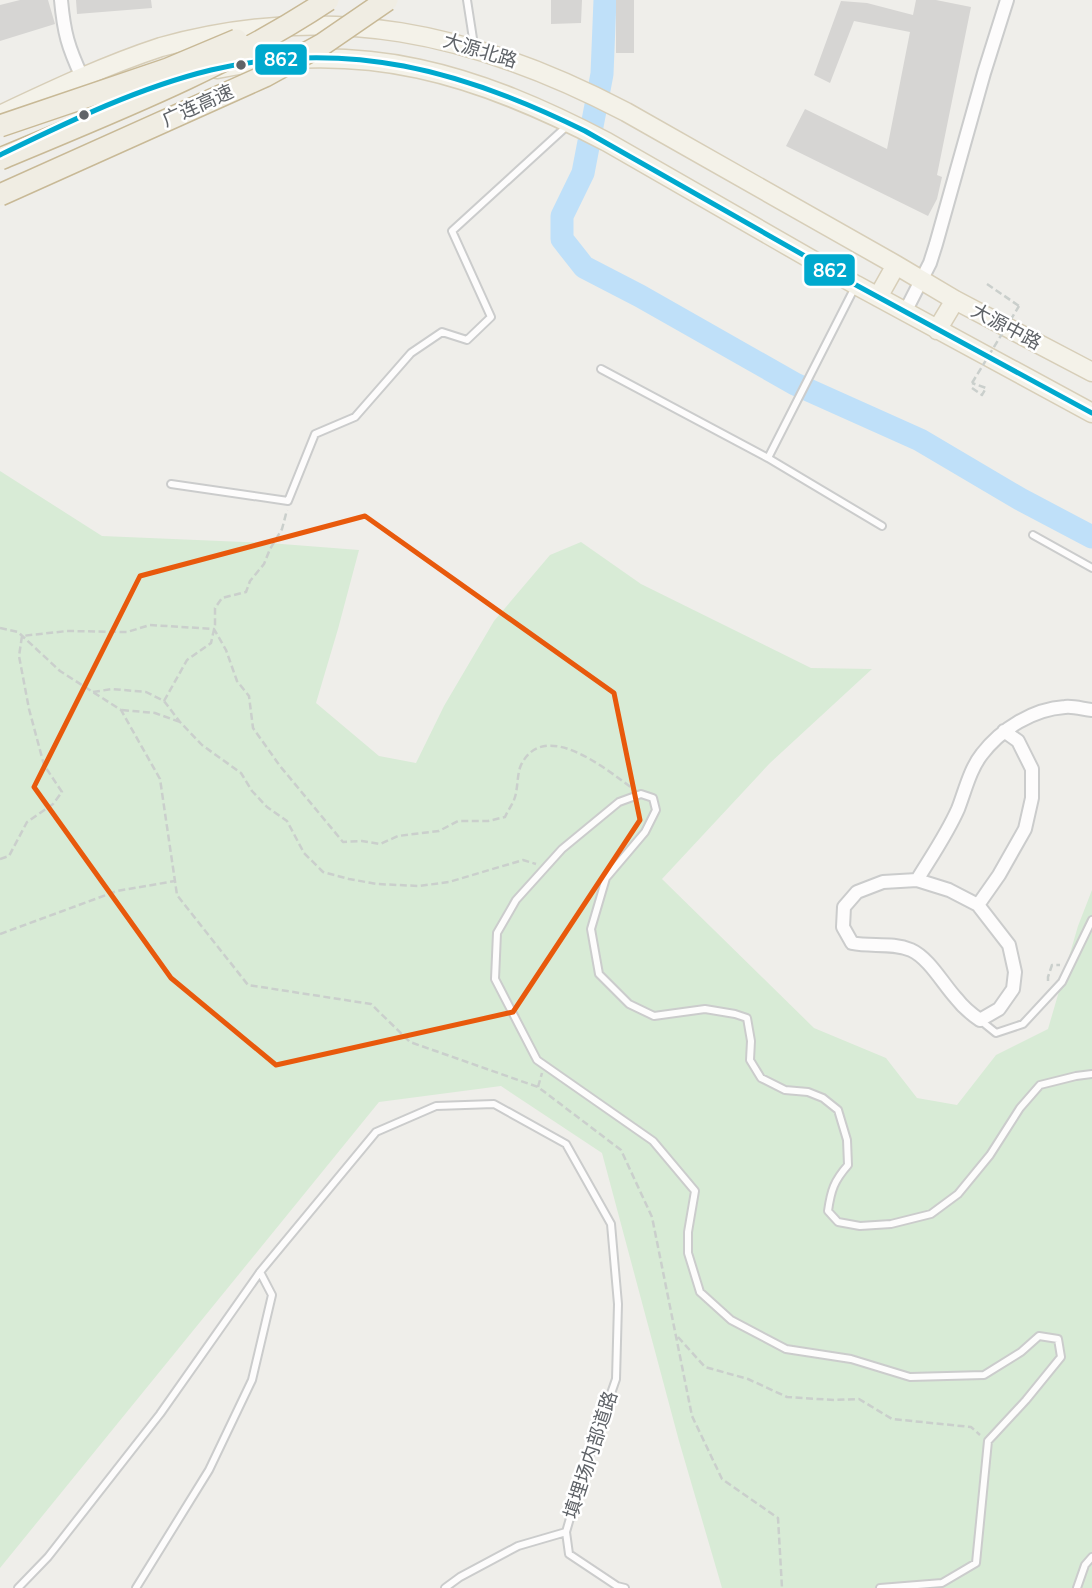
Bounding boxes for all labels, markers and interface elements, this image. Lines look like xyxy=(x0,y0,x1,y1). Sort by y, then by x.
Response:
street label: 大源北路 xyxy=(440,27,520,75)
line badge: 862 xyxy=(254,43,308,76)
text: 862 xyxy=(264,47,298,73)
unlabelled marker xyxy=(234,58,248,72)
street label: 广连高速 xyxy=(158,79,238,133)
unlabelled marker xyxy=(77,108,91,122)
line badge: 862 xyxy=(803,253,856,287)
text: 862 xyxy=(813,258,847,284)
street label: 大源中路 xyxy=(966,298,1046,356)
street label: 填埋场内部道路 xyxy=(558,1388,624,1522)

